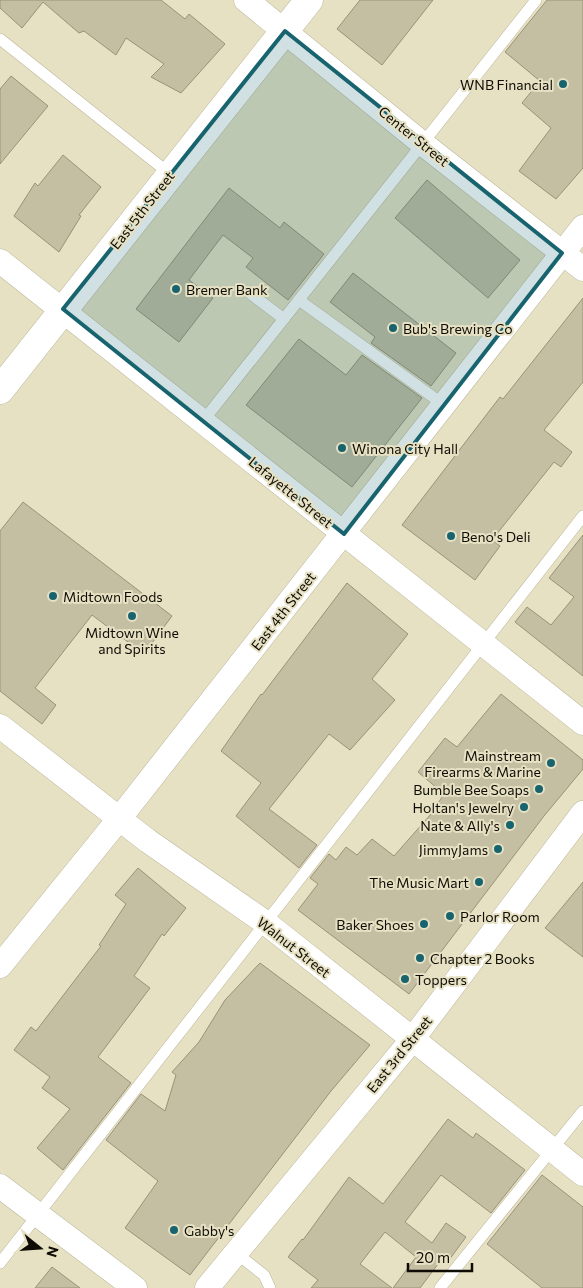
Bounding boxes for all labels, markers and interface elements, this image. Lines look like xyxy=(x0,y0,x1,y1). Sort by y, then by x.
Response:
place label: WNB Financial xyxy=(460,76,553,93)
marker: WNB Financial xyxy=(557,78,569,90)
street label: Center Street xyxy=(375,102,453,170)
street label: East 5th Street xyxy=(106,167,178,252)
place label: Bremer Bank xyxy=(186,281,268,298)
marker: Bremer Bank xyxy=(170,283,182,295)
place label: Bub's Brewing Co xyxy=(403,320,513,337)
marker: Bub's Brewing Co xyxy=(387,322,399,334)
place label: Winona City Hall xyxy=(352,440,458,457)
marker: Winona City Hall xyxy=(336,442,348,454)
street label: Lafayette Street xyxy=(246,453,337,531)
place label: Beno's Deli xyxy=(461,528,531,545)
marker: Beno's Deli xyxy=(445,530,457,542)
street label: East 4th Street xyxy=(247,568,319,654)
place label: Midtown Foods xyxy=(63,588,163,605)
marker: Midtown Foods xyxy=(47,590,59,602)
marker: Midtown Wine and Spirits xyxy=(126,610,138,622)
place label: Midtown Wine and Spirits xyxy=(85,624,179,657)
place label: Mainstream Firearms & Marine xyxy=(424,747,541,780)
marker: Mainstream Firearms & Marine xyxy=(545,757,557,769)
place label: Bumble Bee Soaps xyxy=(413,781,529,798)
marker: Bumble Bee Soaps xyxy=(533,783,545,795)
place label: Holtan's Jewelry xyxy=(413,799,514,816)
marker: Holtan's Jewelry xyxy=(518,801,530,813)
place label: Nate & Ally's xyxy=(420,817,500,834)
marker: Nate & Ally's xyxy=(504,819,516,831)
place label: JimmyJams xyxy=(419,841,488,858)
marker: JimmyJams xyxy=(492,843,504,855)
place label: The Music Mart xyxy=(369,874,469,891)
marker: The Music Mart xyxy=(473,876,485,888)
place label: Parlor Room xyxy=(460,908,540,925)
marker: Parlor Room xyxy=(444,910,456,922)
street label: Walnut Street xyxy=(254,913,334,981)
place label: Baker Shoes xyxy=(336,916,414,933)
marker: Baker Shoes xyxy=(418,918,430,930)
place label: Chapter 2 Books xyxy=(430,950,535,967)
marker: Chapter 2 Books xyxy=(414,952,426,964)
place label: Toppers xyxy=(415,971,467,988)
marker: Toppers xyxy=(399,973,411,985)
street label: East 3rd Street xyxy=(363,1012,435,1096)
place label: Gabby's xyxy=(184,1222,234,1239)
north arrow xyxy=(15,1223,65,1273)
marker: Gabby's xyxy=(168,1224,180,1236)
scale bar xyxy=(408,1240,472,1272)
text: N xyxy=(43,1244,63,1259)
text: 20 m xyxy=(416,1248,450,1266)

